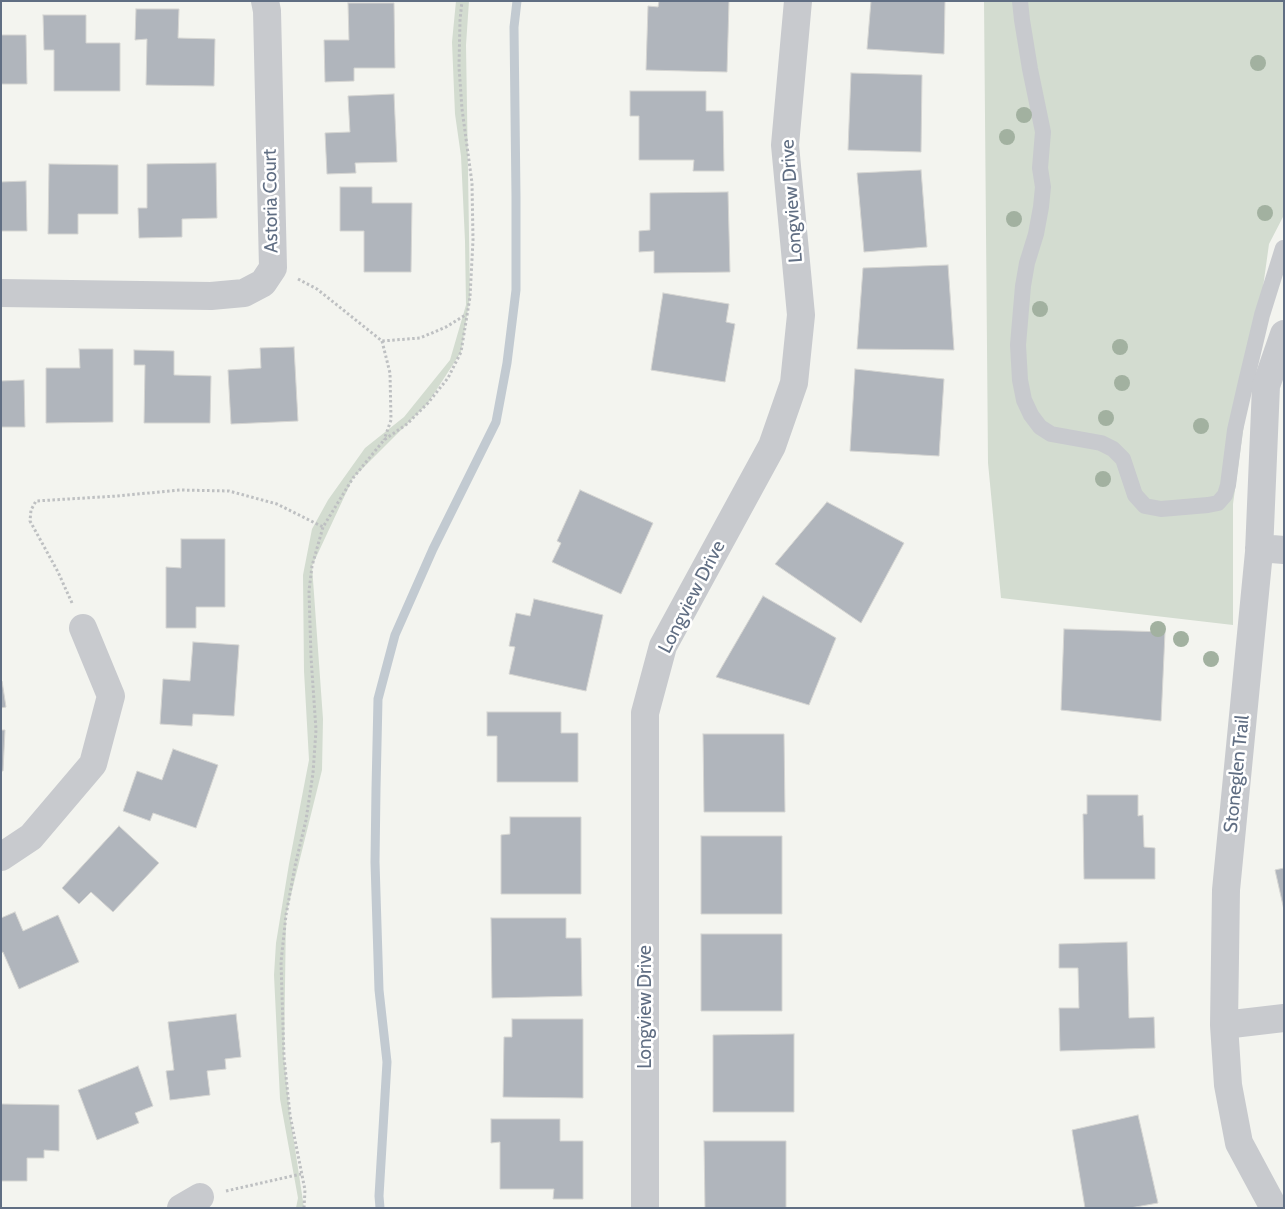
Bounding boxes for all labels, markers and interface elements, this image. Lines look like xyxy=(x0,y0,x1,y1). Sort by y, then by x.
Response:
street label: Longview Drive xyxy=(776,139,808,263)
street label: Astoria Court xyxy=(259,149,283,253)
street label: Longview Drive xyxy=(654,537,730,657)
street label: Stoneglen Trail xyxy=(1219,714,1255,834)
street label: Longview Drive xyxy=(634,945,656,1069)

